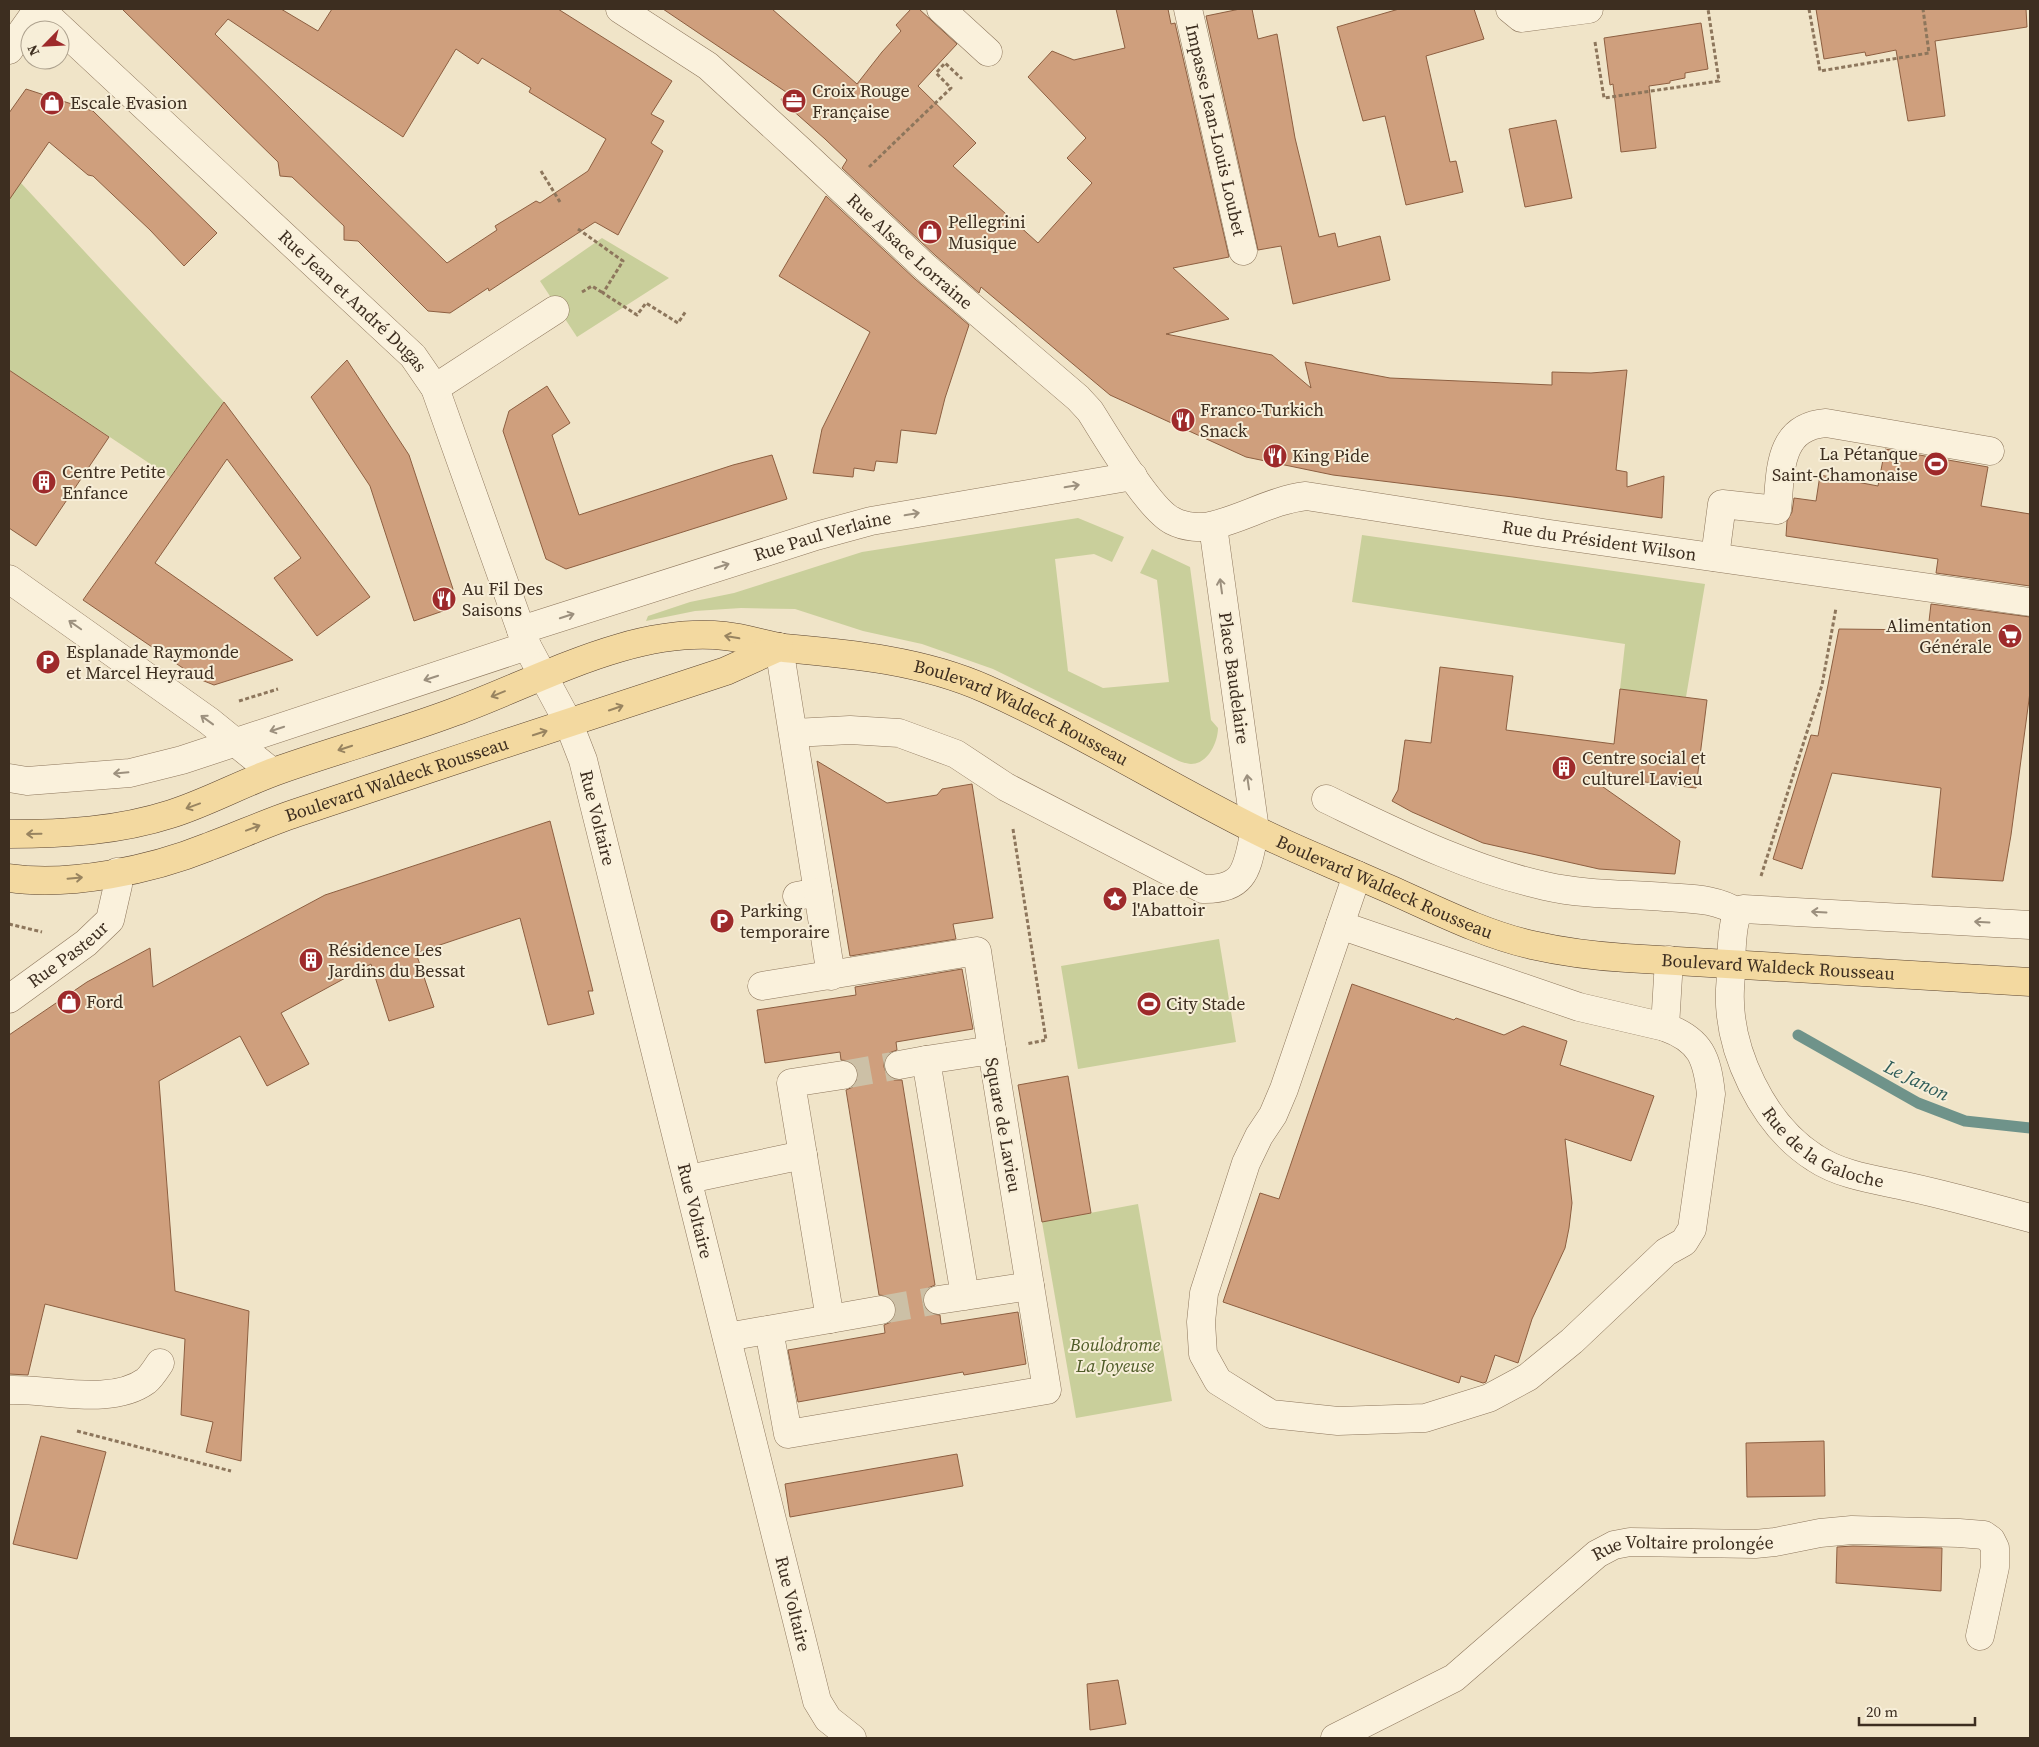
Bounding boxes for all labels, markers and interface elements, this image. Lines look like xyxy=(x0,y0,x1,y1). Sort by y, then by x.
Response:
north arrow xyxy=(20,20,70,70)
street label: Impasse Jean-Louis Loubet xyxy=(1180,21,1252,239)
text: N xyxy=(22,42,44,59)
place label: Croix Rouge Française xyxy=(812,78,910,124)
office icon: Croix Rouge Française xyxy=(781,88,807,114)
shop icon: Escale Evasion xyxy=(39,90,65,116)
place label: Escale Evasion xyxy=(70,90,188,115)
street label: Rue Alsace Lorraine xyxy=(842,187,979,315)
place label: Pellegrini Musique xyxy=(948,209,1026,255)
shop icon: Pellegrini Musique xyxy=(917,219,943,245)
street label: Rue Jean et André Dugas xyxy=(273,224,434,377)
place label: Franco-Turkich Snack xyxy=(1200,397,1324,443)
restaurant icon: Franco-Turkich Snack xyxy=(1170,407,1196,433)
place label: La Pétanque Saint-Chamonaise xyxy=(1772,441,1918,487)
restaurant icon: King Pide xyxy=(1262,443,1288,469)
place label: King Pide xyxy=(1292,443,1369,468)
sports icon: La Pétanque Saint-Chamonaise xyxy=(1923,451,1949,477)
place label: Centre Petite Enfance xyxy=(62,459,166,505)
building icon: Centre Petite Enfance xyxy=(31,469,57,495)
one-way arrow xyxy=(1064,480,1080,490)
street label: Rue Paul Verlaine xyxy=(751,505,893,567)
one-way arrow xyxy=(904,508,920,518)
street label: Rue du Président Wilson xyxy=(1500,514,1698,567)
one-way arrow xyxy=(714,561,730,571)
place label: Au Fil Des Saisons xyxy=(462,576,543,622)
one-way arrow xyxy=(1216,578,1226,594)
restaurant icon: Au Fil Des Saisons xyxy=(431,586,457,612)
one-way arrow xyxy=(559,610,575,620)
street label: Place Baudelaire xyxy=(1213,610,1256,746)
place label: Alimentation Générale xyxy=(1886,613,1992,659)
one-way arrow xyxy=(68,620,82,630)
supermarket icon: Alimentation Générale xyxy=(1997,623,2023,649)
one-way arrow xyxy=(724,632,740,642)
place label: Esplanade Raymonde et Marcel Heyraud xyxy=(66,639,239,685)
parking icon: Esplanade Raymonde et Marcel Heyraud xyxy=(35,649,61,675)
street label: Boulevard Waldeck Rousseau xyxy=(911,653,1133,771)
one-way arrow xyxy=(424,674,439,683)
one-way arrow xyxy=(491,690,506,699)
one-way arrow xyxy=(607,703,623,712)
one-way arrow xyxy=(200,715,214,725)
one-way arrow xyxy=(269,725,285,735)
one-way arrow xyxy=(532,728,548,737)
street label: Boulevard Waldeck Rousseau xyxy=(282,730,512,828)
one-way arrow xyxy=(338,744,353,753)
place label: Centre social et culturel Lavieu xyxy=(1582,745,1706,791)
building icon: Centre social et culturel Lavieu xyxy=(1551,755,1577,781)
street label: Rue Voltaire xyxy=(574,767,622,868)
one-way arrow xyxy=(113,769,129,778)
one-way arrow xyxy=(1243,774,1253,790)
one-way arrow xyxy=(186,802,201,811)
one-way arrow xyxy=(245,823,260,833)
one-way arrow xyxy=(27,829,43,839)
street label: Boulevard Waldeck Rousseau xyxy=(1272,829,1496,945)
one-way arrow xyxy=(66,873,82,883)
place label: Place de l'Abattoir xyxy=(1132,876,1205,922)
place icon: Place de l'Abattoir xyxy=(1102,886,1128,912)
place label: Parking temporaire xyxy=(740,898,830,944)
one-way arrow xyxy=(1812,907,1828,916)
parking icon: Parking temporaire xyxy=(709,908,735,934)
street label: Rue Pasteur xyxy=(22,915,114,993)
one-way arrow xyxy=(1974,917,1990,926)
place label: Résidence Les Jardins du Bessat xyxy=(327,937,465,983)
building icon: Résidence Les Jardins du Bessat xyxy=(298,947,324,973)
street label: Boulevard Waldeck Rousseau xyxy=(1661,947,1896,986)
shop icon: Ford xyxy=(56,989,82,1015)
place label: Ford xyxy=(86,989,123,1014)
sports icon: City Stade xyxy=(1136,991,1162,1017)
place label: City Stade xyxy=(1166,991,1245,1016)
water label: Le Janon xyxy=(1879,1053,1954,1107)
street label: Square de Lavieu xyxy=(979,1055,1028,1194)
street label: Rue de la Galoche xyxy=(1756,1101,1886,1194)
street label: Rue Voltaire xyxy=(672,1160,720,1261)
park label: Boulodrome La Joyeuse xyxy=(1069,1332,1161,1378)
street label: Rue Voltaire prolongée xyxy=(1587,1529,1775,1567)
street label: Rue Voltaire xyxy=(769,1553,817,1654)
scale bar xyxy=(1859,1694,1975,1726)
text: 20 m xyxy=(1866,1701,1898,1722)

